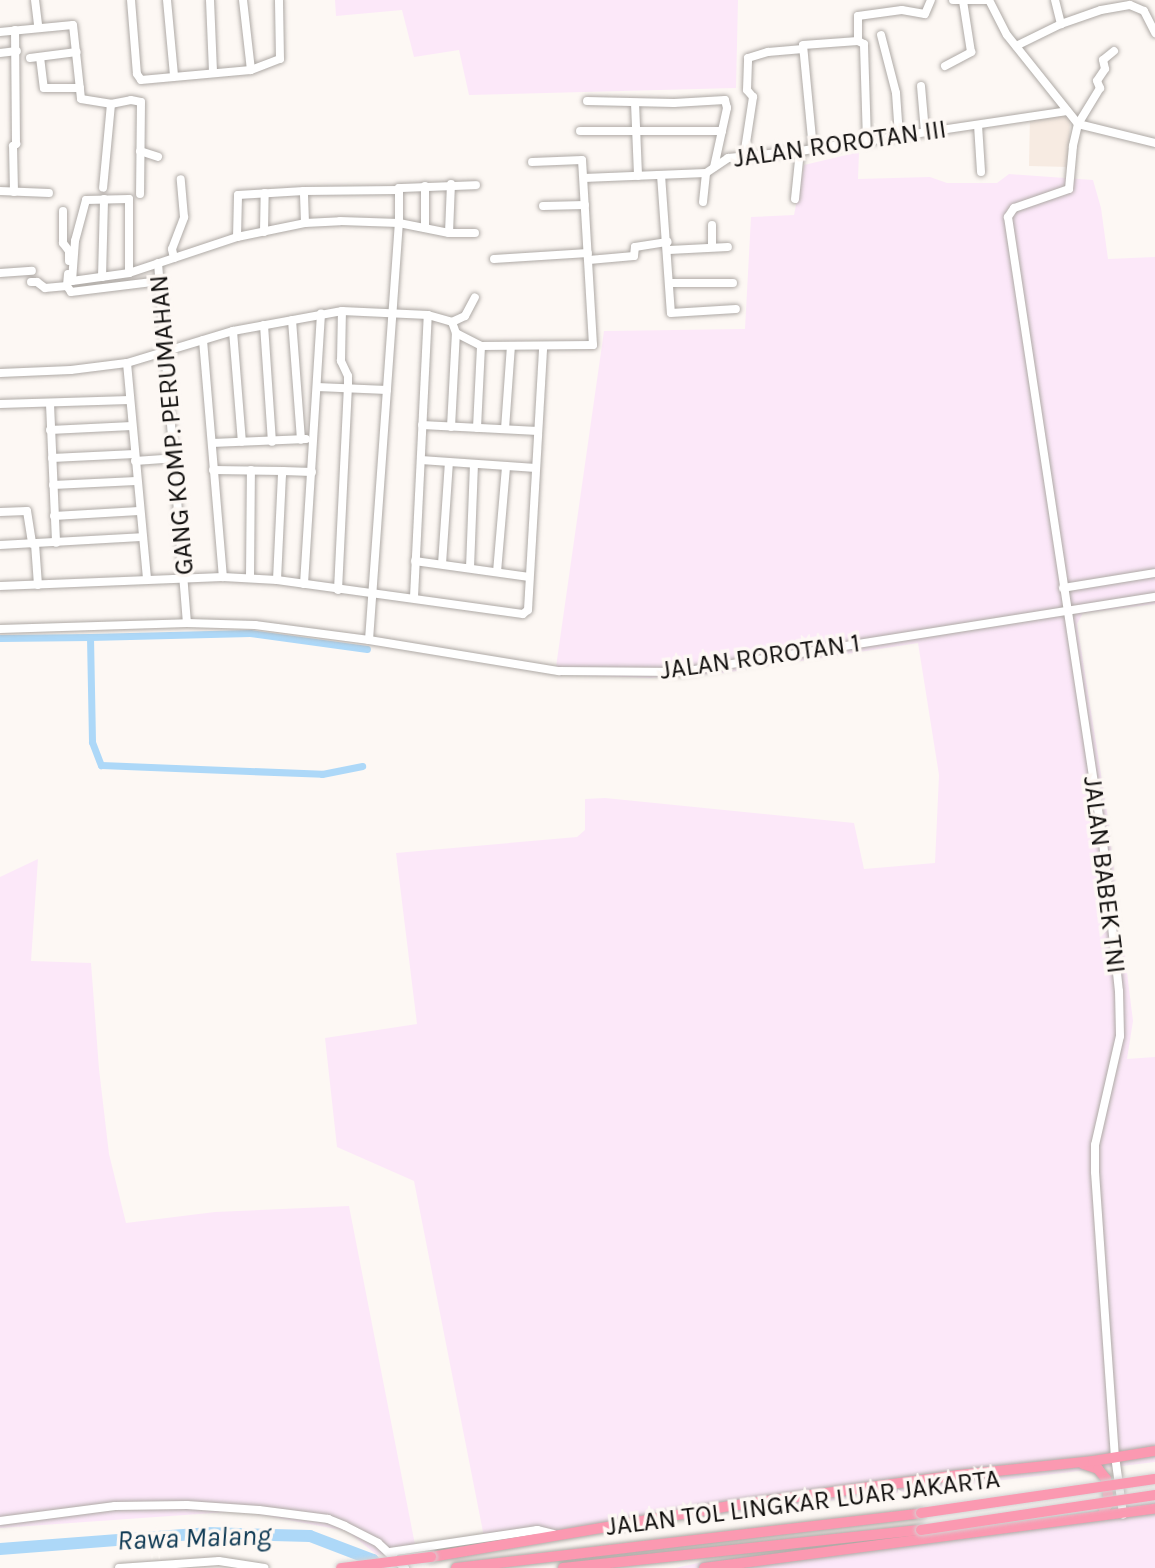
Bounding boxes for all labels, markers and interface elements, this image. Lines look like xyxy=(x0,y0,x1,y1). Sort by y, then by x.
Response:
street label: JALAN ROROTAN III xyxy=(732,114,948,174)
street label: GANG KOMP. PERUMAHAN xyxy=(143,274,201,576)
street label: JALAN ROROTAN 1 xyxy=(658,628,862,686)
street label: JALAN BABEK TNI xyxy=(1076,775,1132,975)
street label: JALAN TOL LINGKAR LUAR JAKARTA xyxy=(604,1463,1002,1543)
water label: Rawa Malang xyxy=(116,1519,272,1557)

